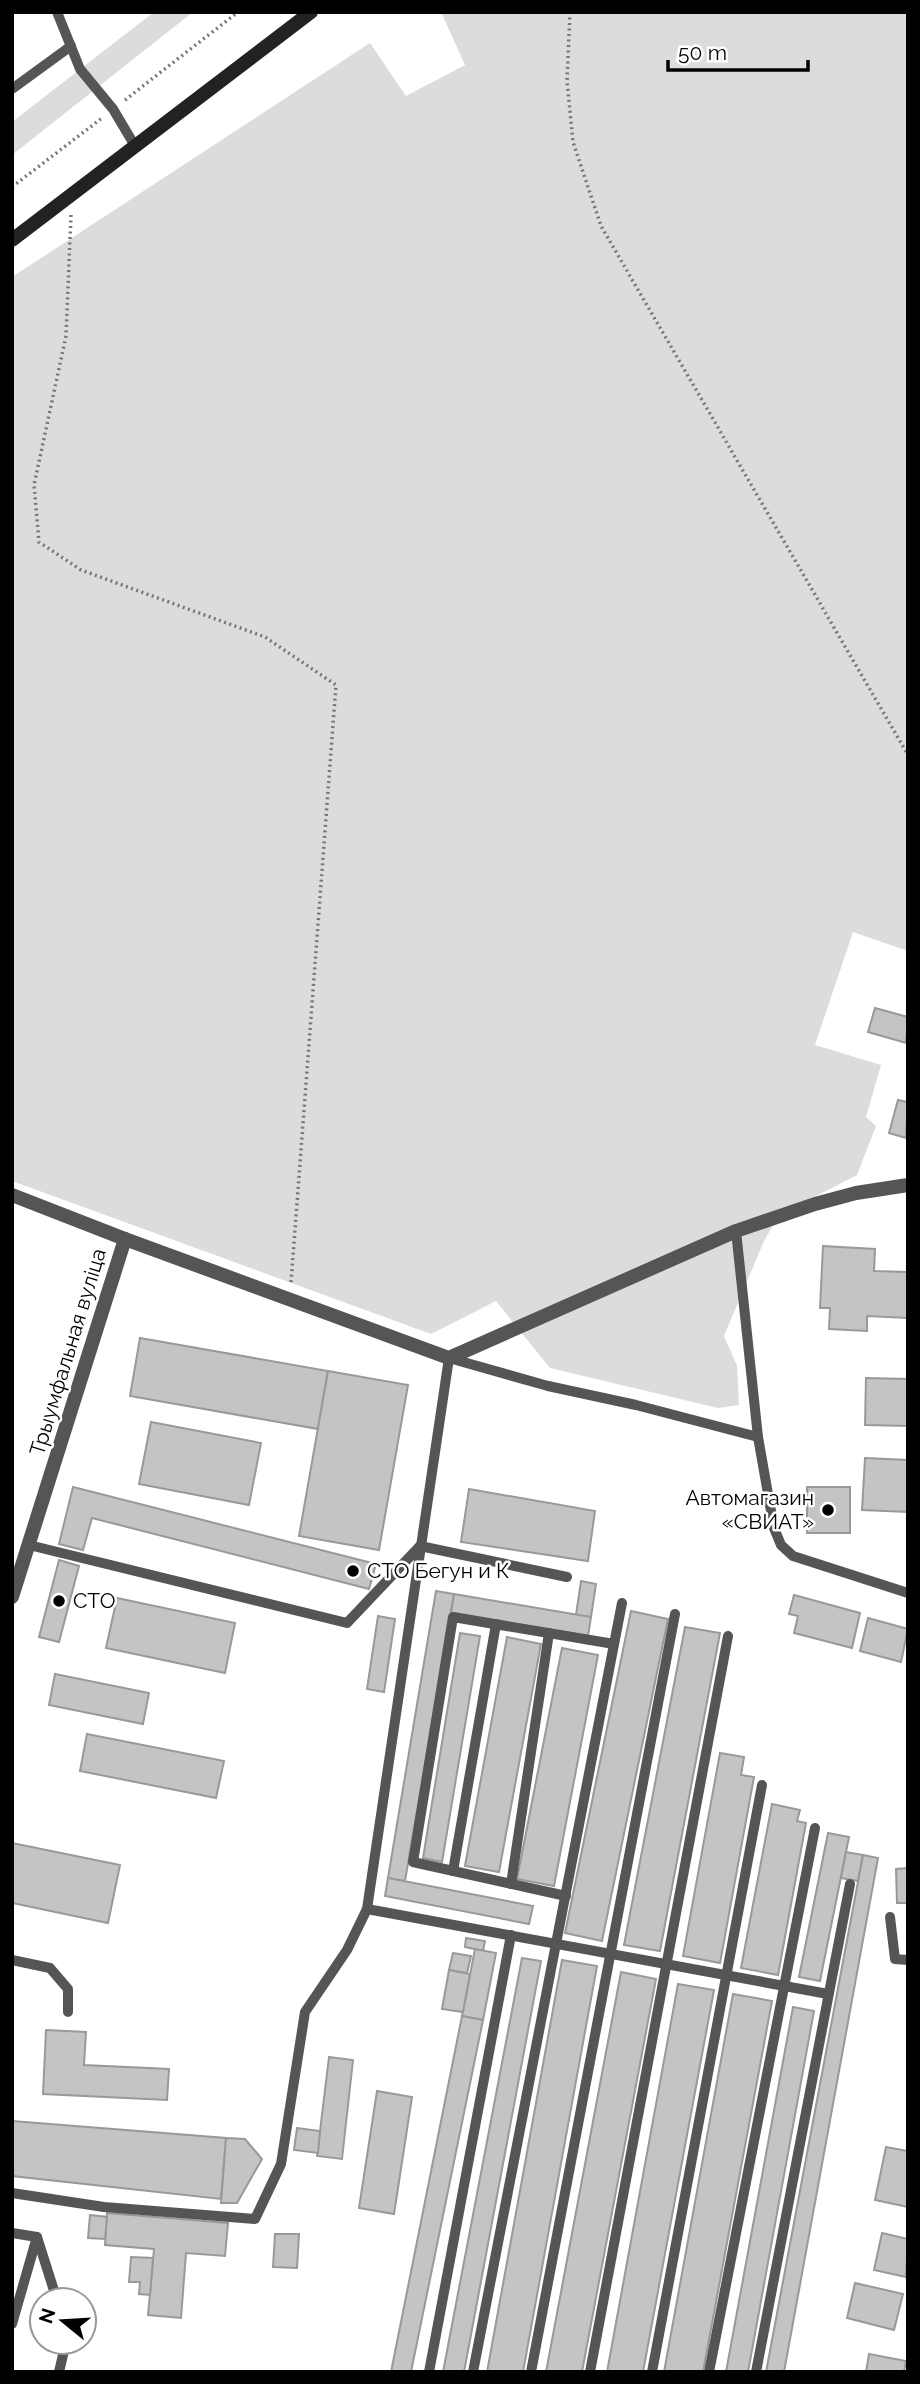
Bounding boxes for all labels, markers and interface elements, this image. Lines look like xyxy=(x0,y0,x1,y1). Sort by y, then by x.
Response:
scale bar xyxy=(668,28,808,72)
text: 50 m xyxy=(678,40,727,65)
street label: Трыумфальная вуліца xyxy=(24,1245,111,1458)
place label: Автомагазин «СВИАТ» xyxy=(686,1485,814,1534)
marker: Автомагазин «СВИАТ» xyxy=(820,1502,836,1518)
place label: СТО Бегун и К xyxy=(367,1558,509,1583)
marker: СТО Бегун и К xyxy=(345,1563,361,1579)
place label: СТО xyxy=(73,1588,115,1613)
marker: СТО xyxy=(51,1593,67,1609)
north arrow xyxy=(28,2286,98,2356)
text: N xyxy=(34,2305,60,2326)

